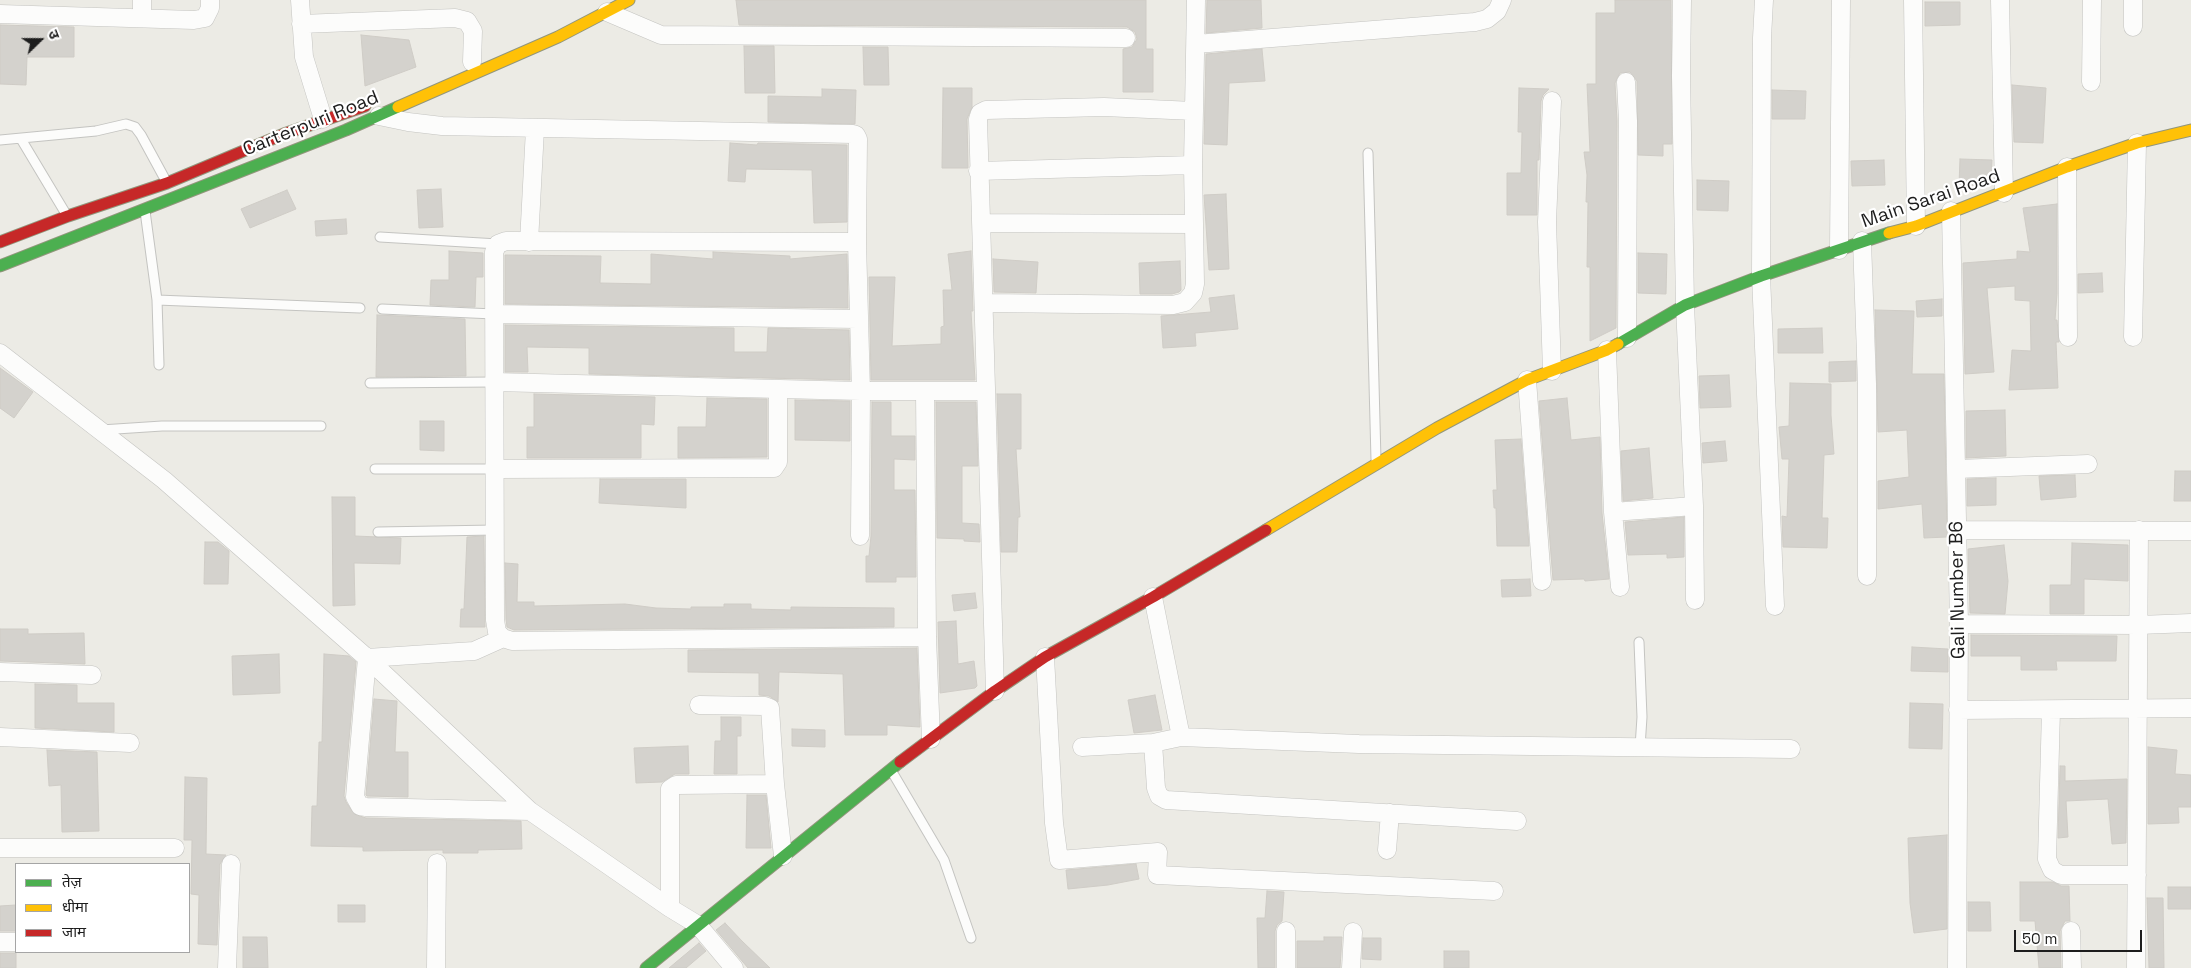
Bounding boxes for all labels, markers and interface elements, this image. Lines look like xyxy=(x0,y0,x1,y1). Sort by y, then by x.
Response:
north arrow xyxy=(15,15,65,65)
text: उ xyxy=(44,27,64,42)
street label: Carterpuri Road xyxy=(240,86,382,162)
street label: Main Sarai Road xyxy=(1859,165,2003,233)
street label: Gali Number B6 xyxy=(1945,521,1971,659)
legend xyxy=(15,863,190,953)
text: तेज़ xyxy=(62,872,82,891)
text: धीमा xyxy=(62,897,88,916)
scale bar xyxy=(2016,920,2144,952)
text: जाम xyxy=(62,922,86,941)
text: 50 m xyxy=(2022,929,2057,948)

